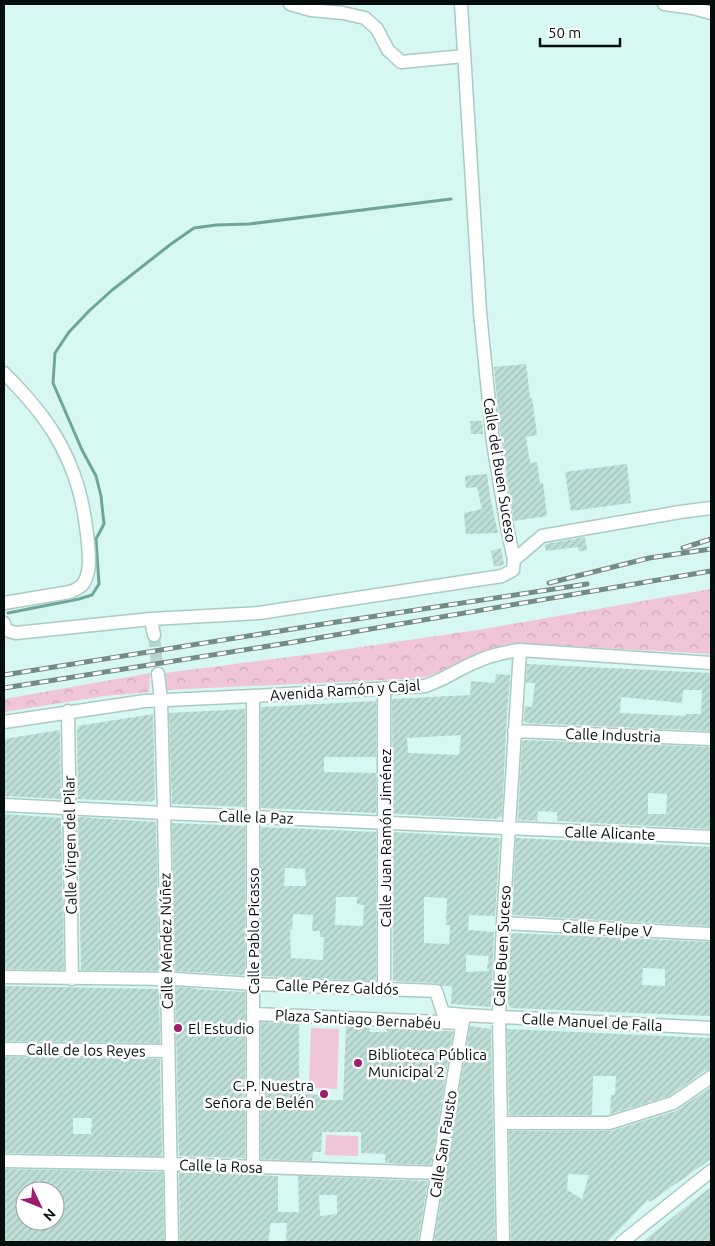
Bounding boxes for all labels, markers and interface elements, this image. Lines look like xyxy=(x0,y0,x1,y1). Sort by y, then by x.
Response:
scale bar xyxy=(540,15,620,47)
text: 50 m xyxy=(548,24,581,41)
street label: Calle del Buen Suceso xyxy=(480,396,520,544)
street label: Avenida Ramón y Cajal xyxy=(269,676,421,704)
street label: Calle Industria xyxy=(565,725,661,745)
street label: Calle Juan Ramón Jiménez xyxy=(377,748,394,927)
street label: Calle Virgen del Pilar xyxy=(60,775,80,915)
street label: Calle la Paz xyxy=(218,807,294,827)
street label: Calle Alicante xyxy=(564,823,656,843)
street label: Calle Pablo Picasso xyxy=(245,867,262,995)
street label: Calle Méndez Núñez xyxy=(156,872,176,1010)
street label: Calle Buen Suceso xyxy=(490,885,514,1007)
street label: Calle Felipe V xyxy=(561,918,653,940)
street label: Calle Pérez Galdós xyxy=(275,976,399,998)
street label: Plaza Santiago Bernabéu xyxy=(275,1006,441,1032)
street label: Calle Manuel de Falla xyxy=(521,1010,663,1034)
place label: El Estudio xyxy=(188,1020,254,1037)
marker: El Estudio xyxy=(172,1022,184,1034)
street label: Calle de los Reyes xyxy=(26,1040,146,1060)
place label: Biblioteca Pública Municipal 2 xyxy=(368,1046,487,1080)
marker: Biblioteca Pública Municipal 2 xyxy=(352,1057,364,1069)
place label: C.P. Nuestra Señora de Belén xyxy=(205,1077,314,1111)
marker: C.P. Nuestra Señora de Belén xyxy=(318,1088,330,1100)
street label: Calle San Fausto xyxy=(426,1089,460,1199)
street label: Calle la Rosa xyxy=(179,1156,263,1176)
north arrow xyxy=(15,1181,65,1231)
text: N xyxy=(40,1206,59,1224)

